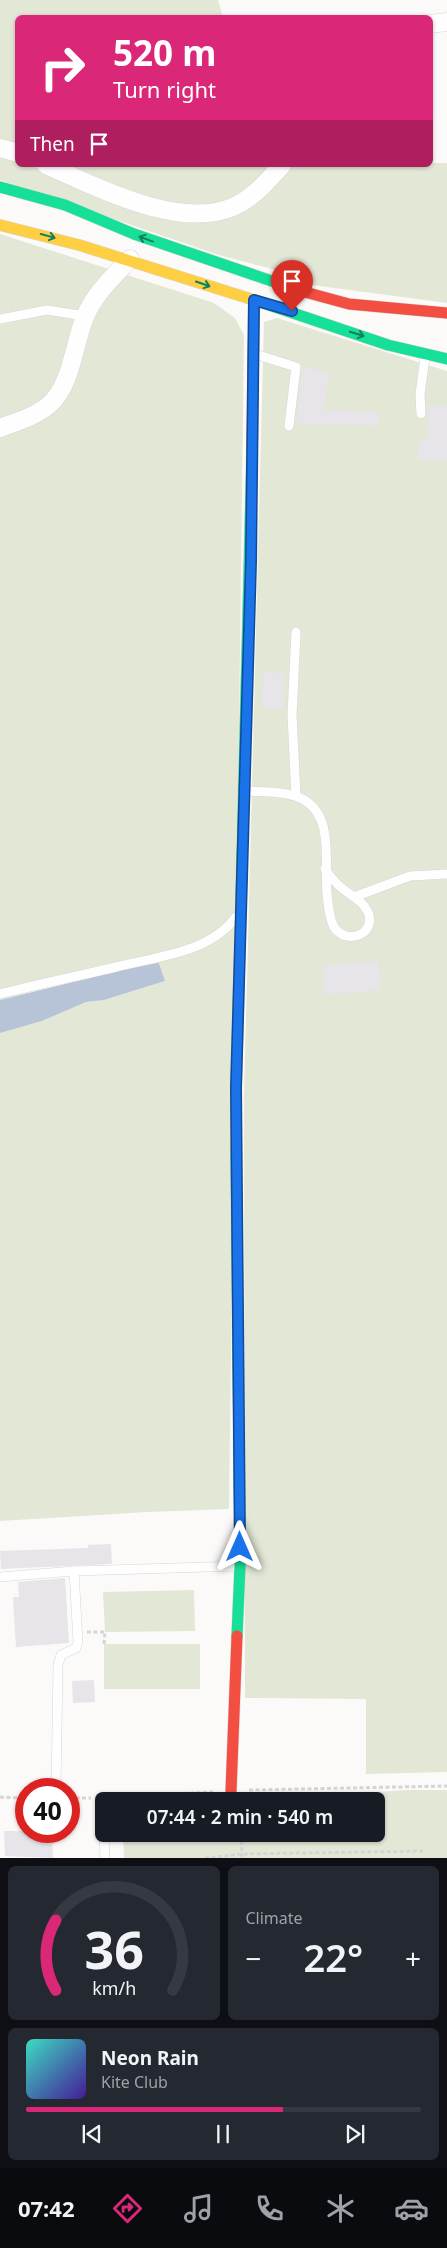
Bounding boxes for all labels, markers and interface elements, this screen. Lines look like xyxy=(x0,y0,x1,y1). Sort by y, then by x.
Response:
text: 520 m xyxy=(113,29,216,76)
icon: right xyxy=(30,35,95,100)
text: Turn right xyxy=(113,74,216,104)
icon: arrive xyxy=(85,130,113,158)
text: Then xyxy=(30,131,75,157)
one-way arrow xyxy=(39,231,55,241)
one-way arrow xyxy=(139,234,155,243)
pin xyxy=(271,260,313,311)
icon: arrive xyxy=(278,267,306,295)
one-way arrow xyxy=(194,280,210,289)
one-way arrow xyxy=(349,330,365,340)
position arrow xyxy=(213,1520,265,1572)
speed limit sign: 40 xyxy=(15,1778,80,1843)
text: 07:44 · 2 min · 540 m xyxy=(147,1804,333,1830)
text: Climate xyxy=(246,1907,303,1929)
text: 36 xyxy=(84,1913,144,1984)
text: 22° xyxy=(303,1931,363,1983)
text: − xyxy=(246,1939,262,1977)
text: + xyxy=(405,1939,421,1977)
text: km/h xyxy=(92,1976,136,2000)
text: Neon Rain xyxy=(101,2045,199,2071)
text: Kite Club xyxy=(101,2071,168,2093)
icon: previous xyxy=(78,2120,106,2148)
icon: pause xyxy=(209,2120,237,2148)
icon: next xyxy=(341,2120,369,2148)
icon: directions xyxy=(110,2191,145,2226)
icon: music xyxy=(181,2191,216,2226)
icon: phone xyxy=(252,2191,287,2226)
icon: climate xyxy=(323,2191,358,2226)
icon: car xyxy=(394,2191,429,2226)
text: 07:42 xyxy=(18,2193,74,2223)

